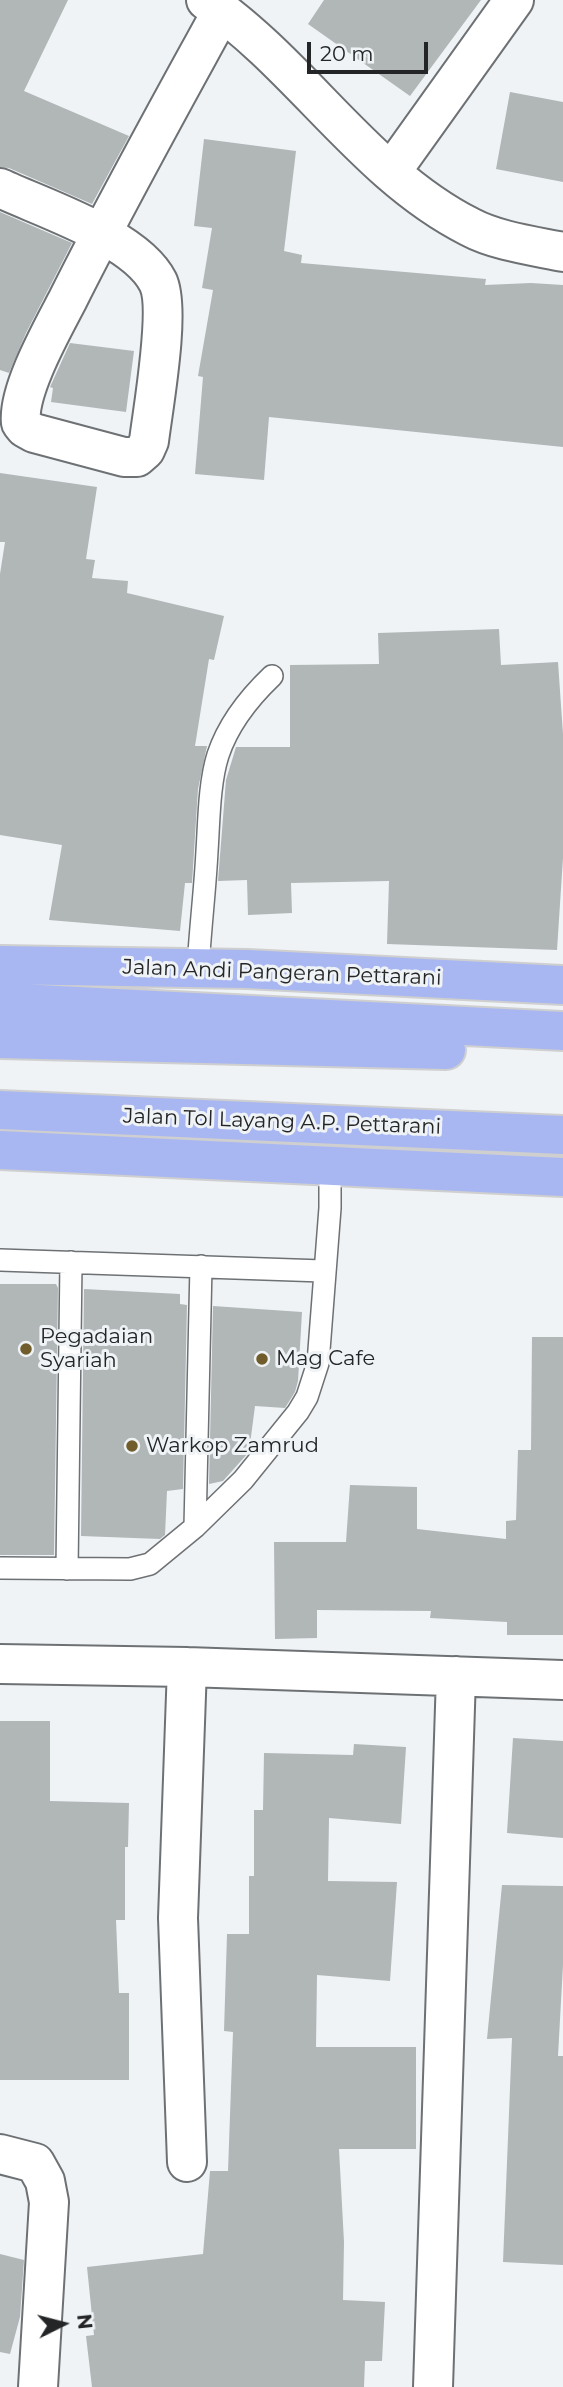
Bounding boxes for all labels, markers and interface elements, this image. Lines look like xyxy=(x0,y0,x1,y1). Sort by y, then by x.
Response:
scale bar xyxy=(311,28,432,72)
text: 20 m xyxy=(320,41,374,66)
street label: Jalan Andi Pangeran Pettarani xyxy=(122,955,442,991)
street label: Jalan Tol Layang A.P. Pettarani xyxy=(122,1104,442,1140)
place label: Pegadaian Syariah xyxy=(40,1324,153,1374)
marker: Pegadaian Syariah xyxy=(18,1341,34,1357)
place label: Mag Cafe xyxy=(276,1346,375,1372)
marker: Mag Cafe xyxy=(254,1351,270,1367)
place label: Warkop Zamrud xyxy=(146,1433,319,1459)
marker: Warkop Zamrud xyxy=(124,1438,140,1454)
north arrow xyxy=(28,2289,98,2359)
text: N xyxy=(72,2313,97,2331)

